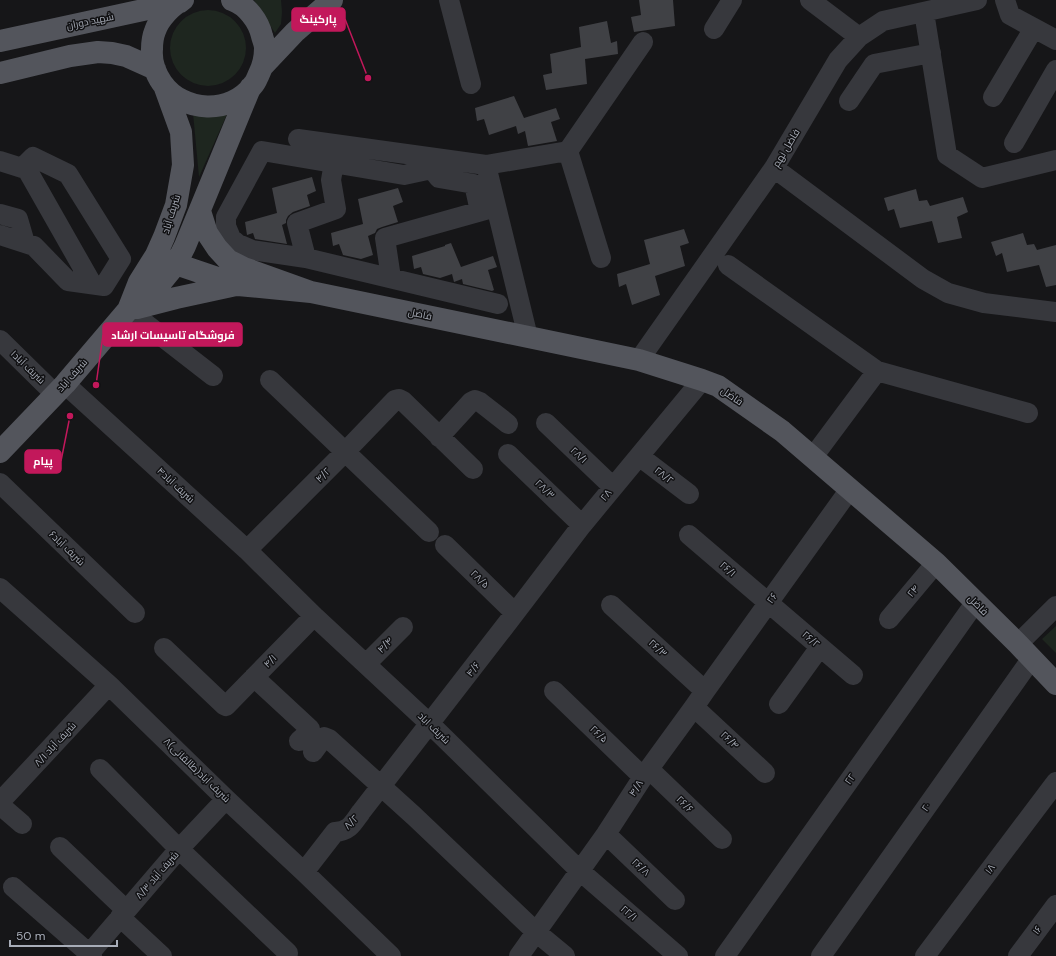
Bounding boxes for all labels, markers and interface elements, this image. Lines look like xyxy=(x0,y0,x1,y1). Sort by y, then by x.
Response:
callout: پارکینگ xyxy=(292,8,345,31)
street label: شهید دوران xyxy=(65,10,115,32)
text: پارکینگ xyxy=(300,12,336,28)
street label: فاضل نهم xyxy=(769,126,803,170)
street label: شریف آباد xyxy=(159,193,183,235)
street label: فاضل xyxy=(407,305,433,323)
callout: فروشگاه تاسیسات ارشاد xyxy=(103,323,242,346)
text: فروشگاه تاسیسات ارشاد xyxy=(111,328,235,343)
street label: شریف آباد۱ xyxy=(8,347,48,387)
street label: شریف اباد xyxy=(54,356,90,394)
street label: فاضل xyxy=(718,384,746,408)
street label: ۲۸/۱ xyxy=(568,444,590,466)
callout: پیام xyxy=(25,450,61,473)
text: پیام xyxy=(33,454,53,470)
street label: ۴شریف آباد xyxy=(154,464,198,506)
street label: ۲۸/۲ xyxy=(652,464,676,486)
street label: ۴/۲ xyxy=(313,465,333,485)
street label: ۲۸/۳ xyxy=(532,477,558,502)
street label: ۲۸ xyxy=(597,486,615,504)
street label: شریف آباد۶ xyxy=(46,528,88,568)
street label: ۲۶/۱ xyxy=(717,558,739,580)
street label: ۲۸/۵ xyxy=(468,567,492,591)
street label: ۲۴ xyxy=(904,582,922,600)
street label: ۲۶ xyxy=(764,590,780,606)
street label: فاضل xyxy=(965,592,991,618)
street label: ۲۶/۲ xyxy=(799,628,823,650)
street label: ۴/۴ xyxy=(374,634,396,656)
street label: ۲۶/۳ xyxy=(646,636,670,660)
street label: ۴/۱ xyxy=(261,652,279,670)
street label: ۴/۶ xyxy=(463,659,483,679)
street label: شریف اباد xyxy=(415,709,453,747)
street label: شریف آباد ۸/۱ xyxy=(31,719,79,769)
street label: ۲۶/۵ xyxy=(587,723,611,745)
street label: ۲۶/۴ xyxy=(718,728,742,752)
street label: ۸شریف آباد(طالقانی) xyxy=(161,735,233,805)
street label: ۲۲ xyxy=(842,771,858,787)
street label: ۴/۸ xyxy=(626,777,646,799)
street label: ۲۶/۶ xyxy=(674,793,696,815)
street label: ۲۰ xyxy=(918,800,934,814)
street label: ۸/۲ xyxy=(341,812,361,832)
street label: شریف آباد ۸/۳ xyxy=(133,848,181,902)
street label: ۲۶/۸ xyxy=(629,855,653,879)
street label: ۱۸ xyxy=(982,861,998,877)
street label: ۲۲/۱ xyxy=(618,902,640,924)
scale bar xyxy=(10,922,117,948)
street label: ۱۶ xyxy=(1029,923,1045,937)
text: 50 m xyxy=(16,928,45,944)

